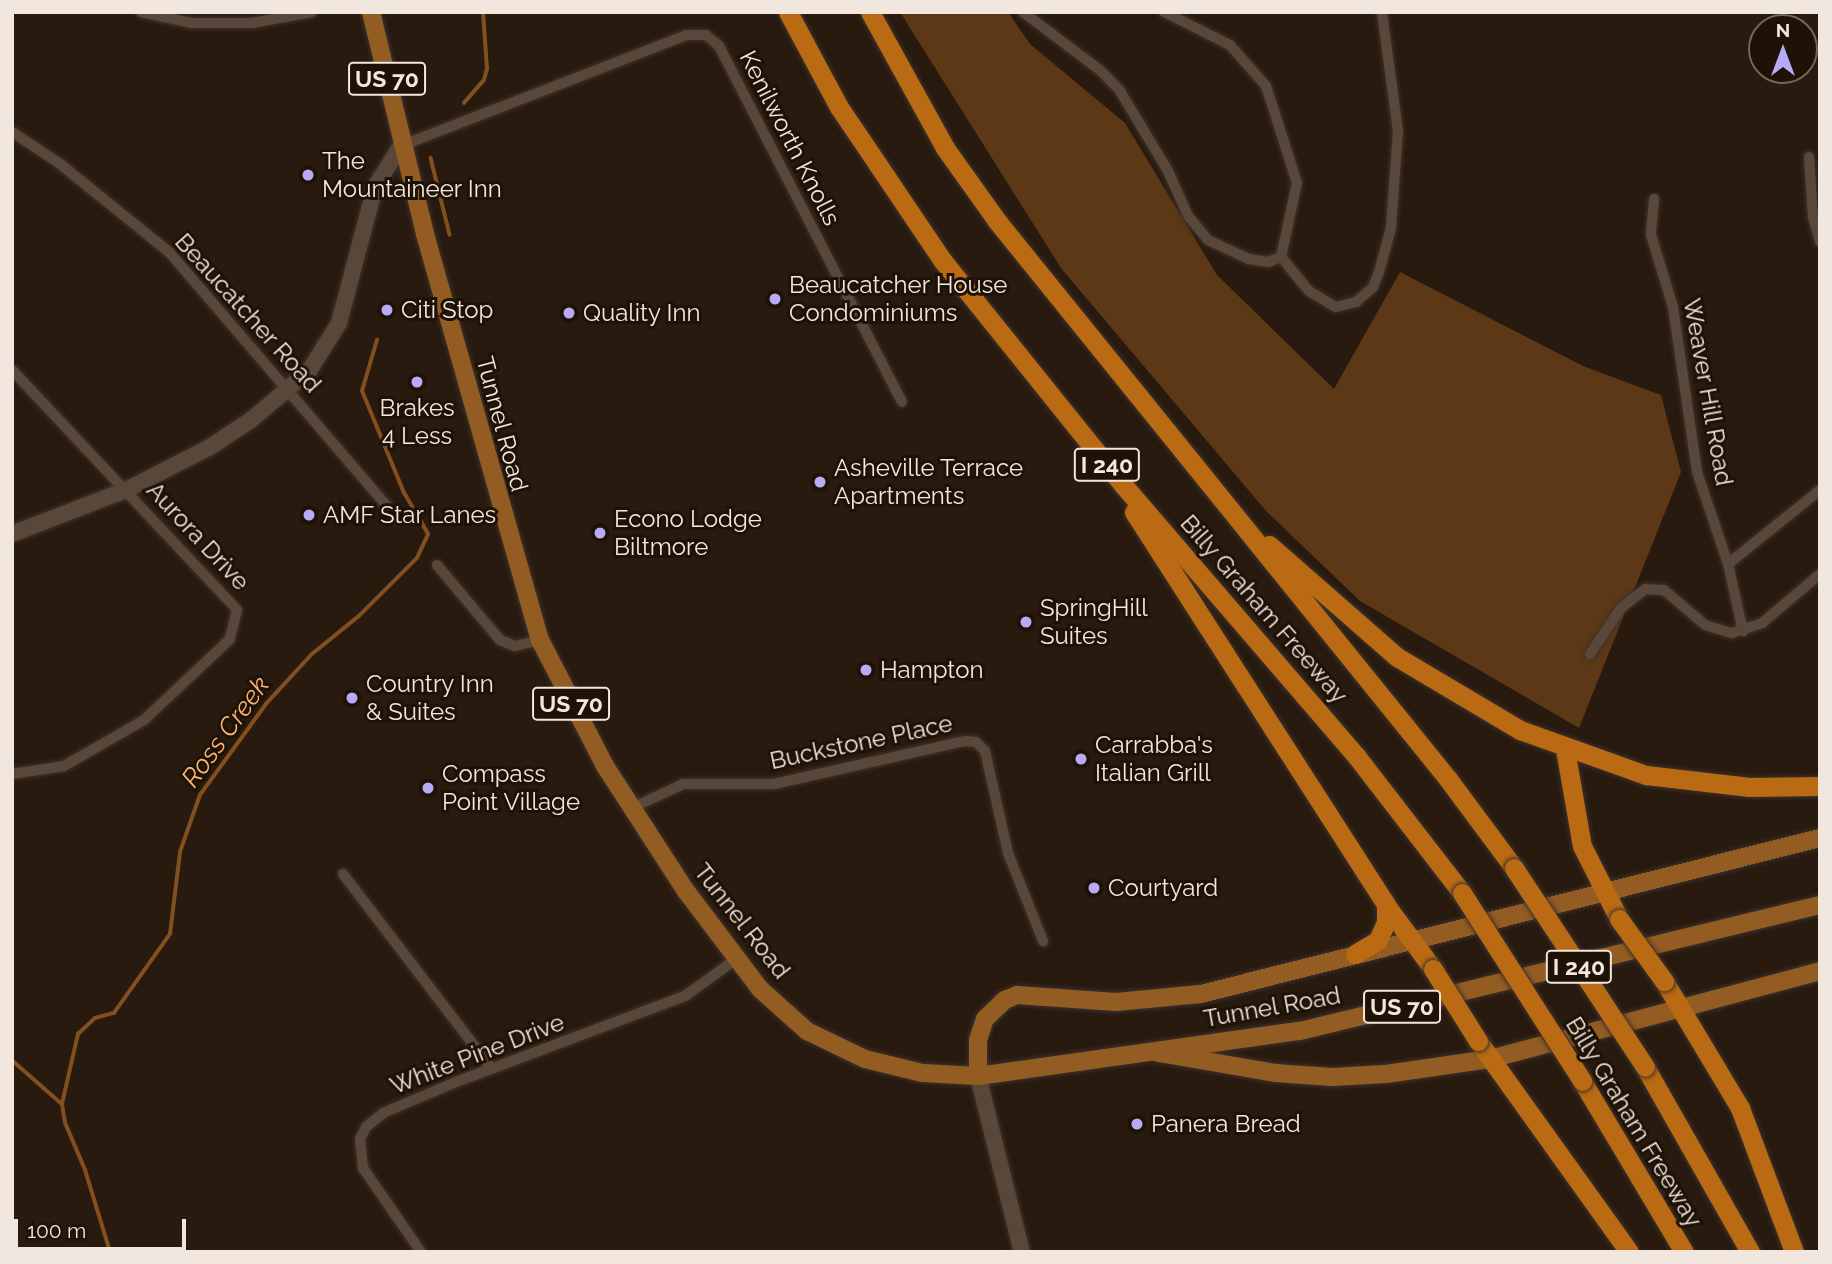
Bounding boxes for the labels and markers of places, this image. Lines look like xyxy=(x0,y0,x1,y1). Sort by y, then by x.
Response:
place label: The Mountaineer Inn xyxy=(322,147,502,203)
marker: The Mountaineer Inn xyxy=(300,167,316,183)
place label: Beaucatcher House Condominiums xyxy=(789,271,1008,327)
marker: Beaucatcher House Condominiums xyxy=(767,291,783,307)
place label: Citi Stop xyxy=(401,296,493,324)
place label: Quality Inn xyxy=(583,299,701,327)
marker: Citi Stop xyxy=(379,302,395,318)
marker: Quality Inn xyxy=(561,305,577,321)
marker: Brakes 4 Less xyxy=(409,374,425,390)
place label: Brakes 4 Less xyxy=(379,394,455,450)
place label: Asheville Terrace Apartments xyxy=(834,454,1024,510)
marker: Asheville Terrace Apartments xyxy=(812,474,828,490)
place label: AMF Star Lanes xyxy=(323,501,497,529)
place label: Econo Lodge Biltmore xyxy=(614,505,762,561)
marker: AMF Star Lanes xyxy=(301,507,317,523)
marker: Econo Lodge Biltmore xyxy=(592,525,608,541)
place label: SpringHill Suites xyxy=(1040,594,1148,650)
marker: SpringHill Suites xyxy=(1018,614,1034,630)
place label: Hampton xyxy=(880,656,983,684)
marker: Hampton xyxy=(858,662,874,678)
place label: Country Inn & Suites xyxy=(366,670,494,726)
marker: Country Inn & Suites xyxy=(344,690,360,706)
place label: Carrabba's Italian Grill xyxy=(1095,731,1213,787)
marker: Carrabba's Italian Grill xyxy=(1073,751,1089,767)
place label: Compass Point Village xyxy=(442,760,581,816)
marker: Compass Point Village xyxy=(420,780,436,796)
place label: Courtyard xyxy=(1108,874,1218,902)
marker: Courtyard xyxy=(1086,880,1102,896)
place label: Panera Bread xyxy=(1151,1110,1301,1138)
marker: Panera Bread xyxy=(1129,1116,1145,1132)

